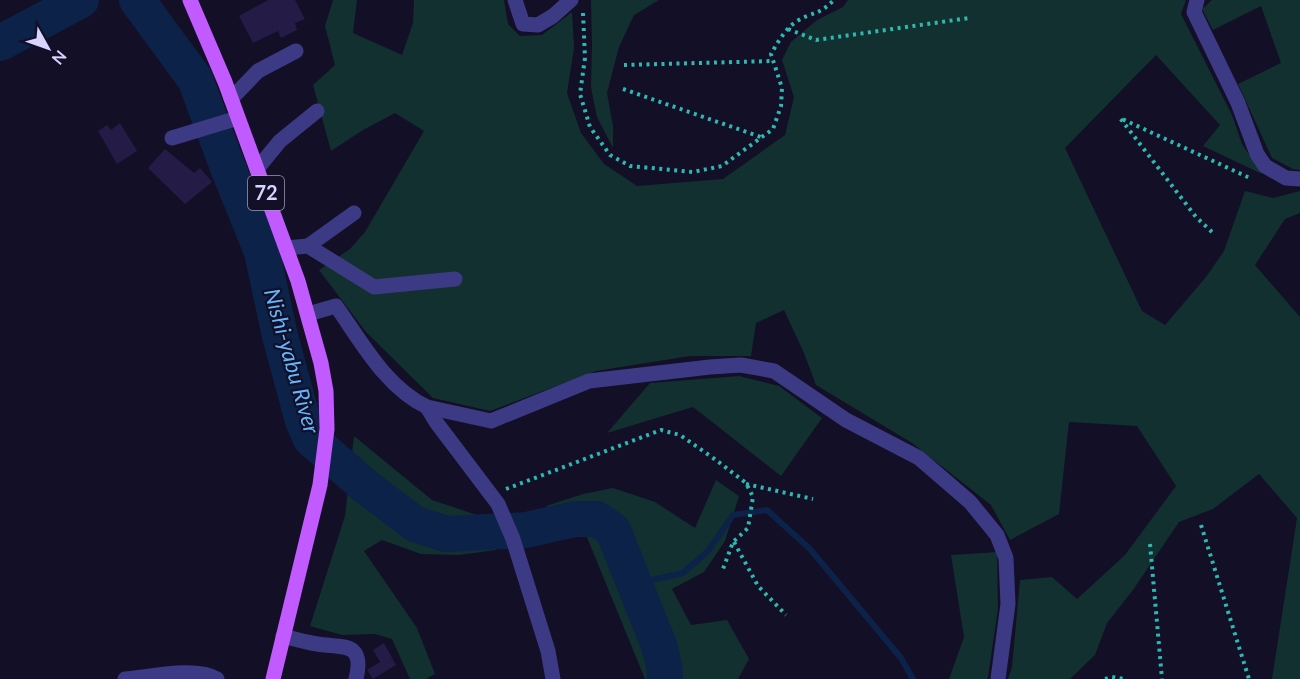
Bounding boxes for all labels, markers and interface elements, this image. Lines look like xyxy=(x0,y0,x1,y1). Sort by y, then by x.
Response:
north arrow xyxy=(18,18,78,78)
text: N xyxy=(49,47,71,69)
road number: 72 xyxy=(248,176,284,210)
water label: Nishi-yabu River xyxy=(259,285,326,437)

